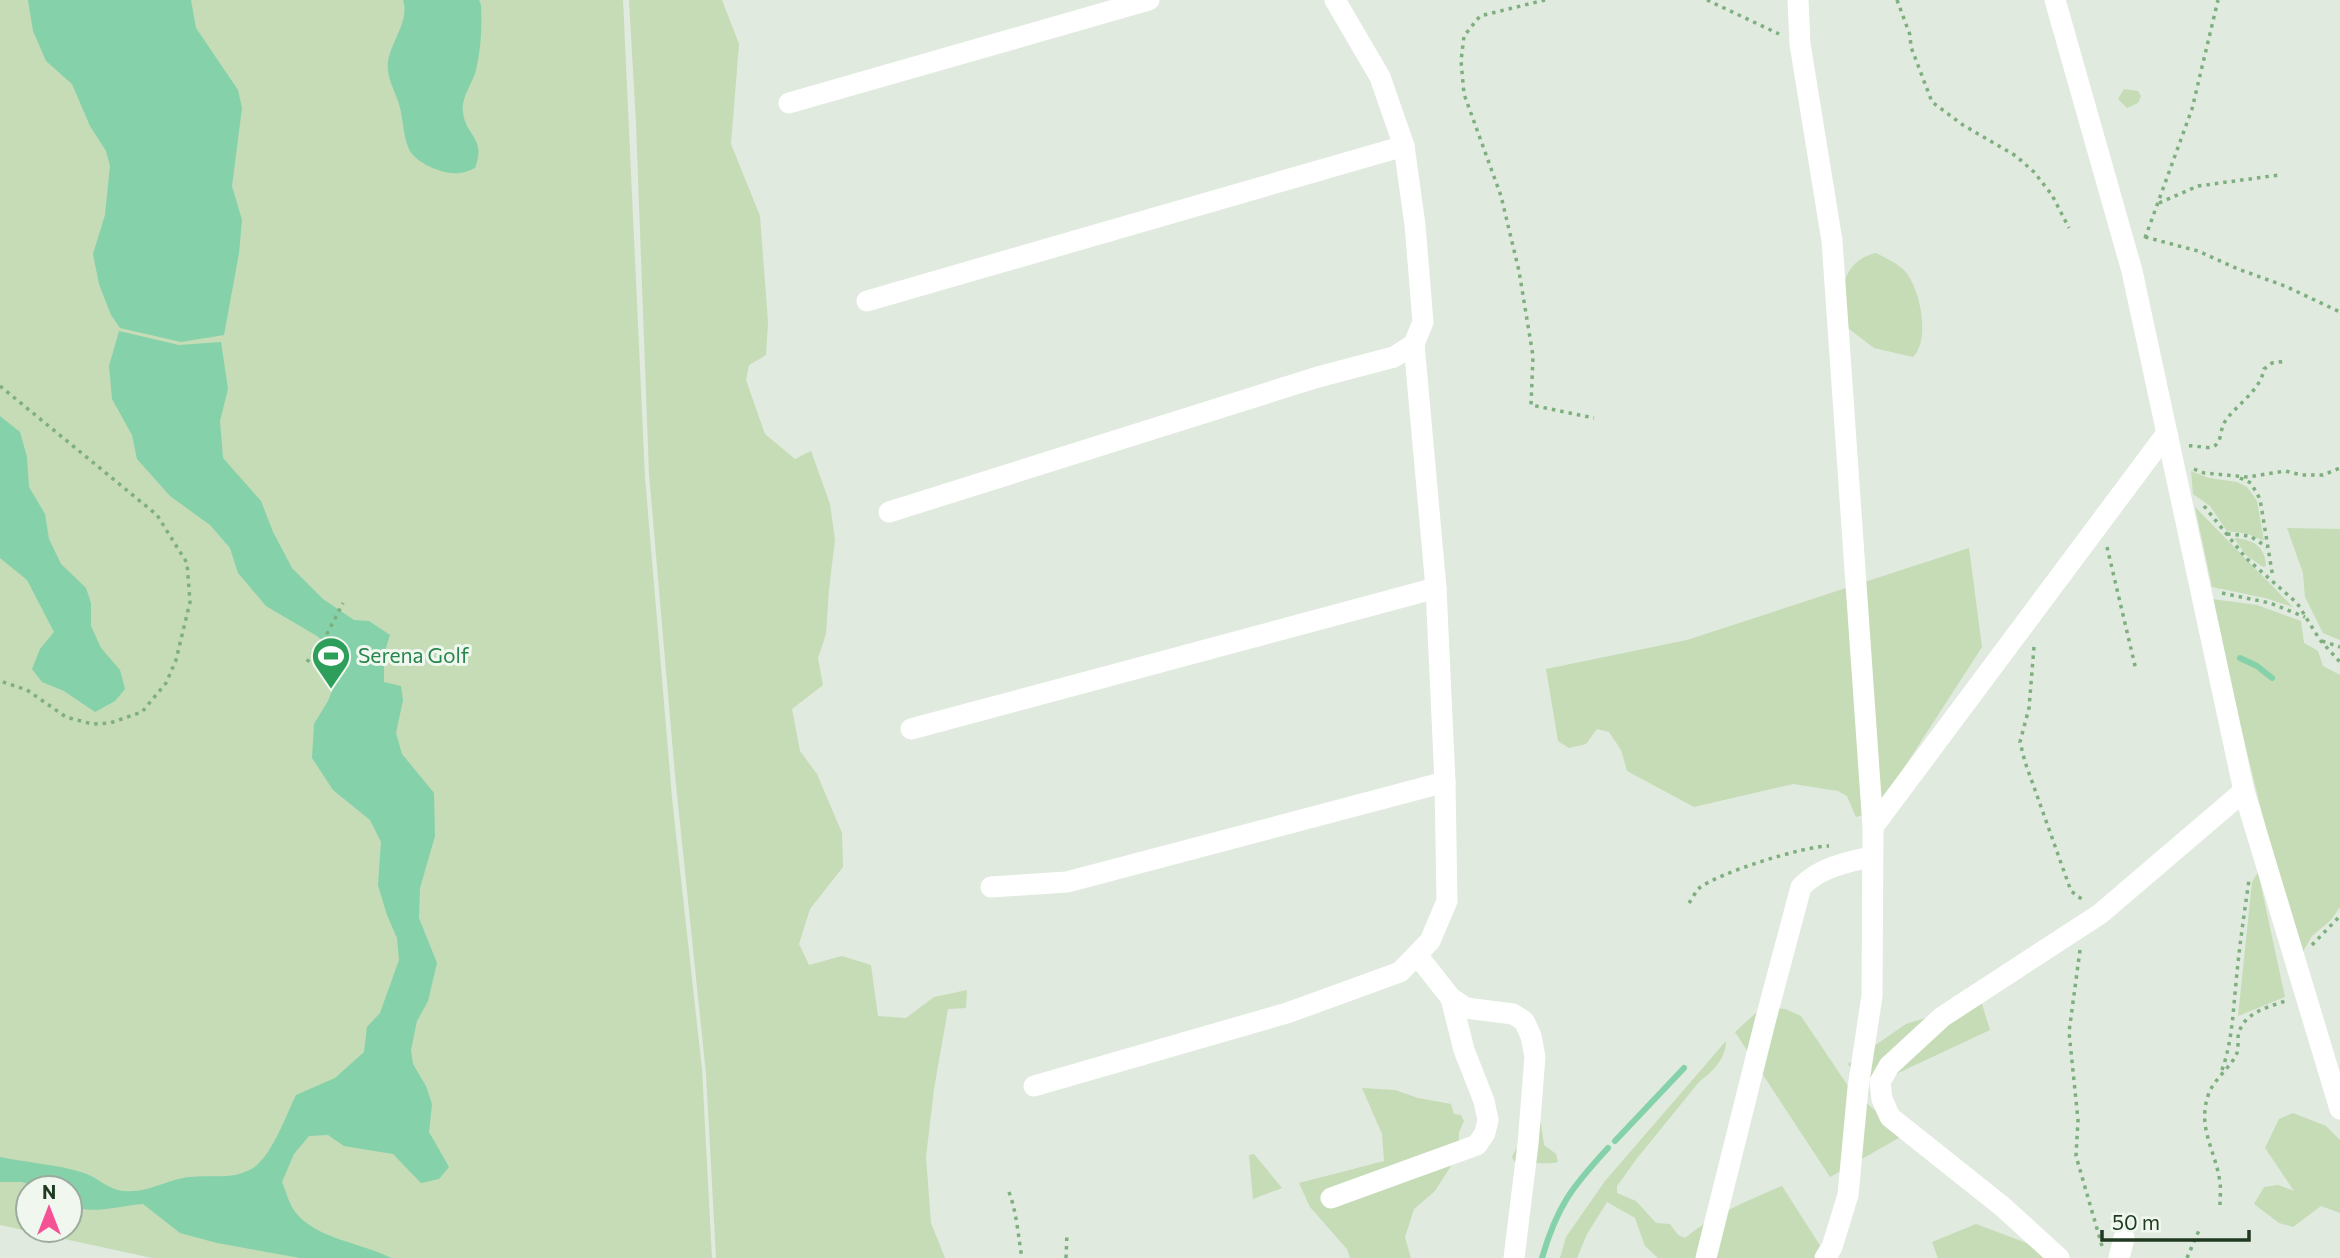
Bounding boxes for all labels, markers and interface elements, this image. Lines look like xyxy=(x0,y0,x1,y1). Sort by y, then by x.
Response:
sports icon: Serena Golf xyxy=(310,635,352,690)
place label: Serena Golf xyxy=(358,642,470,667)
north arrow xyxy=(14,1174,84,1244)
text: N xyxy=(42,1180,56,1203)
scale bar xyxy=(2102,1198,2249,1242)
text: 50 m xyxy=(2112,1209,2160,1234)

